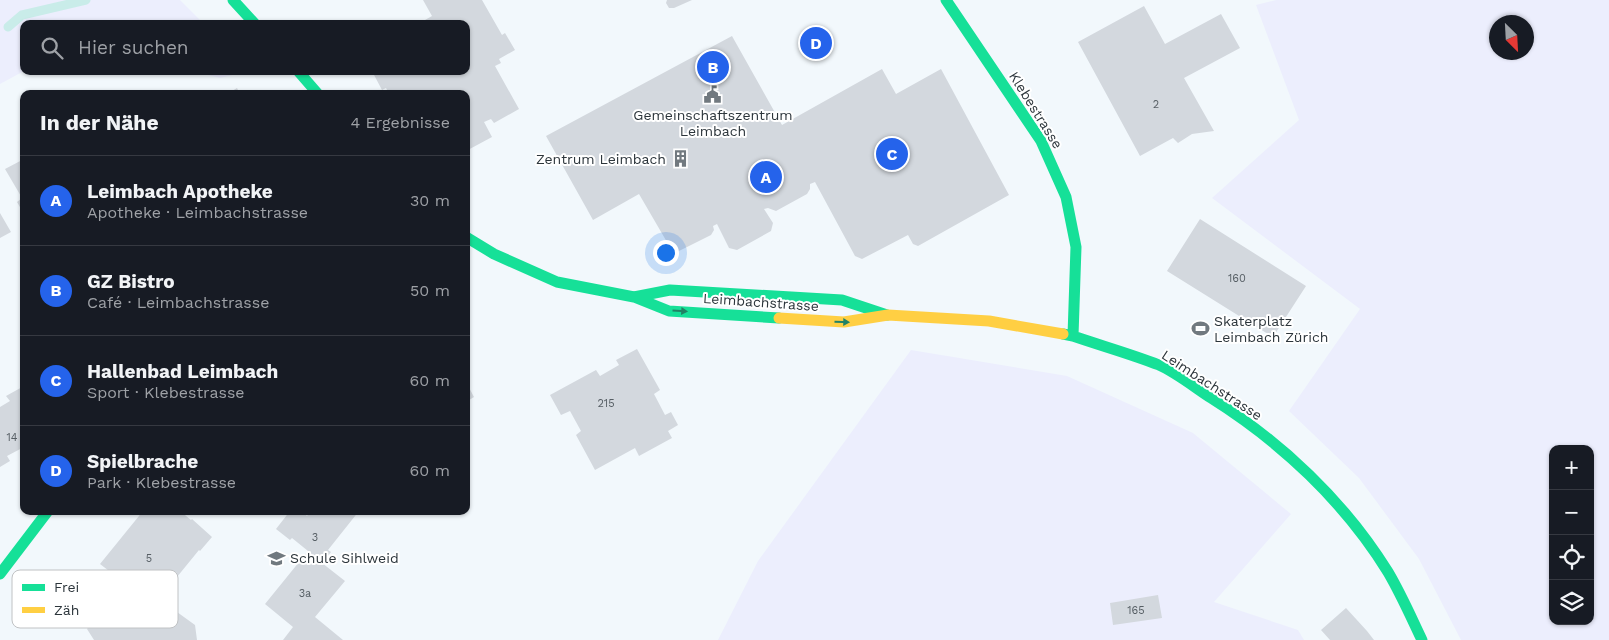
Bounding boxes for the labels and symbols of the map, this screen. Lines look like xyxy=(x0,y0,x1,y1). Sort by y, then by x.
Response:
north arrow xyxy=(1489,15,1534,60)
pin: D xyxy=(800,24,832,62)
pin: B xyxy=(697,48,729,86)
street label: Klebestrasse xyxy=(1006,68,1066,152)
public building icon: Gemeinschaftszentrum Leimbach xyxy=(703,85,723,105)
house number: 2 xyxy=(1153,98,1159,111)
place label: Gemeinschaftszentrum Leimbach xyxy=(633,107,793,139)
pin: C xyxy=(876,135,908,173)
building icon: Zentrum Leimbach xyxy=(670,149,690,169)
place label: Zentrum Leimbach xyxy=(536,151,666,167)
pin: A xyxy=(750,158,782,196)
your location xyxy=(653,240,679,266)
house number: 160 xyxy=(1228,272,1246,285)
street label: Leimbachstrasse xyxy=(703,290,819,314)
one-way arrow xyxy=(672,308,688,316)
place label: Skaterplatz Leimbach Zürich xyxy=(1214,313,1328,345)
one-way arrow xyxy=(835,318,851,326)
sports icon: Skaterplatz Leimbach Zürich xyxy=(1190,319,1210,339)
street label: Leimbachstrasse xyxy=(1159,347,1265,423)
house number: 215 xyxy=(597,397,615,410)
house number: 14 xyxy=(6,431,18,444)
house number: 3 xyxy=(312,531,318,544)
school or university icon: Schule Sihlweid xyxy=(266,548,286,568)
place label: Schule Sihlweid xyxy=(290,550,399,566)
house number: 5 xyxy=(146,552,152,565)
legend xyxy=(12,570,178,628)
text: Frei xyxy=(54,579,79,595)
house number: 3a xyxy=(299,587,311,600)
text: Zäh xyxy=(54,602,79,618)
house number: 165 xyxy=(1127,604,1145,617)

